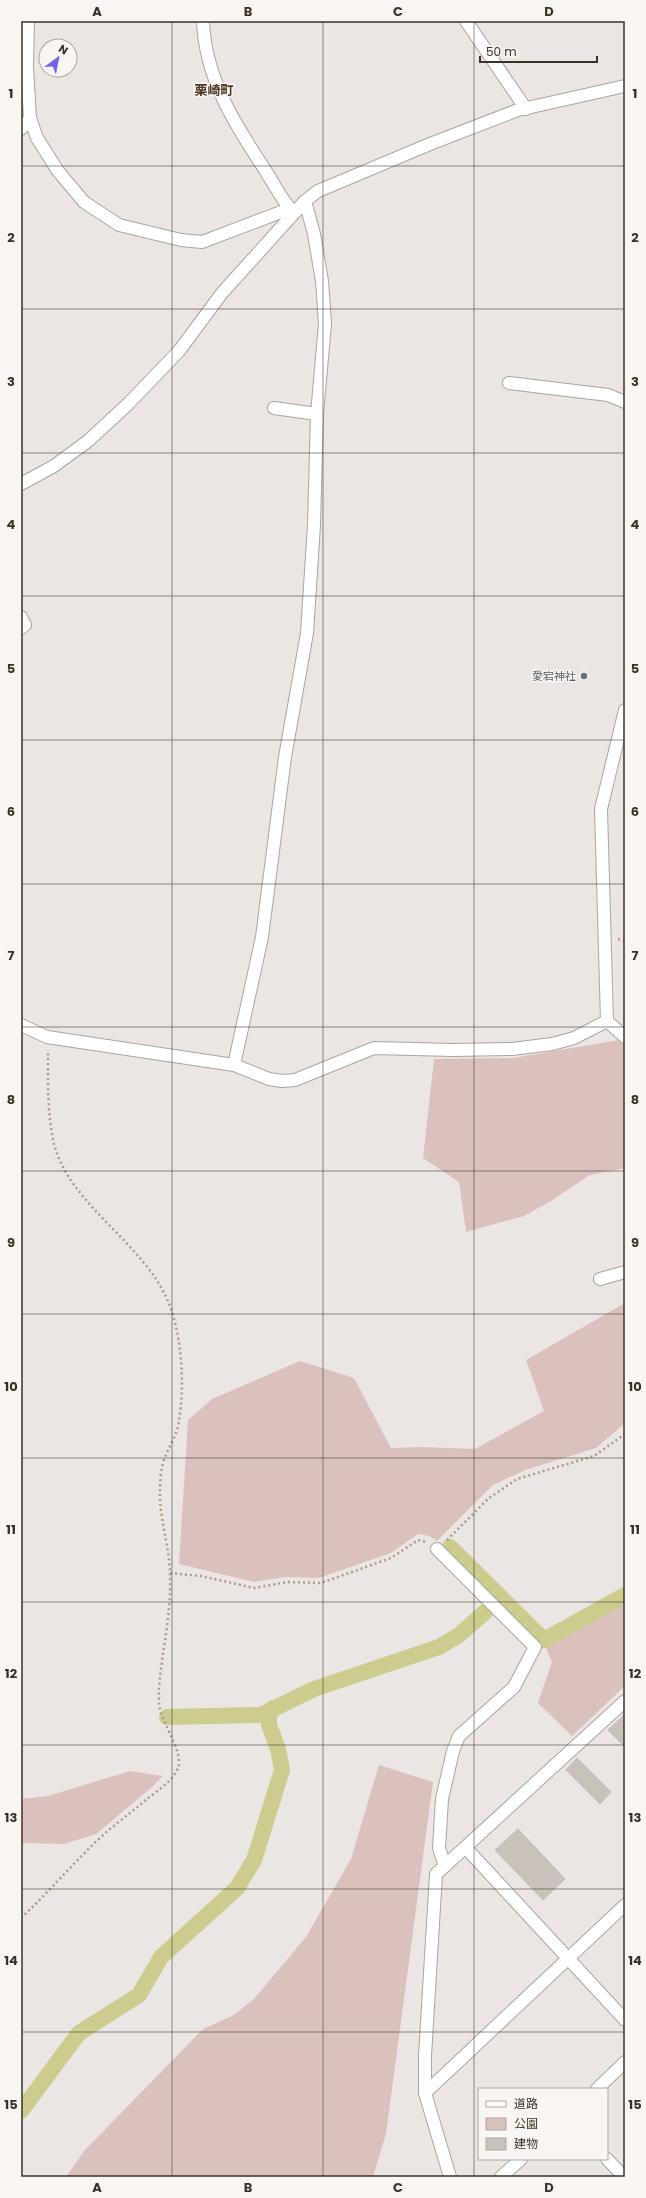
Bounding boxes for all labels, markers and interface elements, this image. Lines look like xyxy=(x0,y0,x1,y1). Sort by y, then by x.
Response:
text: A xyxy=(92,2,102,21)
text: B xyxy=(244,2,253,21)
text: C xyxy=(393,2,403,21)
text: D xyxy=(544,2,554,21)
north arrow xyxy=(38,38,78,78)
scale bar xyxy=(480,38,597,64)
text: N xyxy=(56,41,71,58)
text: 50 m xyxy=(486,43,517,60)
district label: 栗崎町 xyxy=(194,81,234,100)
text: 1 xyxy=(9,84,13,103)
text: 1 xyxy=(633,84,637,103)
text: 2 xyxy=(7,228,15,247)
text: 2 xyxy=(631,228,639,247)
text: 3 xyxy=(7,372,15,391)
text: 3 xyxy=(631,372,639,391)
text: 4 xyxy=(7,515,16,534)
text: 4 xyxy=(631,515,640,534)
text: 5 xyxy=(7,659,15,678)
text: 5 xyxy=(631,659,639,678)
place label: 愛宕神社 xyxy=(532,668,576,684)
marker: 愛宕神社 xyxy=(579,671,589,681)
text: 6 xyxy=(7,802,15,821)
text: 6 xyxy=(631,802,639,821)
text: 7 xyxy=(8,946,15,965)
text: 7 xyxy=(632,946,639,965)
text: 8 xyxy=(7,1090,15,1109)
text: 8 xyxy=(631,1090,639,1109)
text: 9 xyxy=(7,1233,15,1252)
text: 9 xyxy=(631,1233,639,1252)
text: 10 xyxy=(4,1377,18,1396)
text: 10 xyxy=(628,1377,642,1396)
text: 11 xyxy=(6,1520,16,1539)
text: 11 xyxy=(630,1520,640,1539)
text: 12 xyxy=(5,1664,18,1683)
text: 12 xyxy=(629,1664,642,1683)
text: 13 xyxy=(5,1808,18,1827)
text: 13 xyxy=(629,1808,642,1827)
text: 14 xyxy=(4,1951,18,1970)
text: 14 xyxy=(628,1951,642,1970)
legend xyxy=(478,2088,608,2160)
text: 15 xyxy=(4,2095,18,2114)
text: 道路 xyxy=(514,2095,538,2112)
text: 15 xyxy=(628,2095,642,2114)
text: 公園 xyxy=(514,2115,538,2132)
text: 建物 xyxy=(514,2135,538,2152)
text: A xyxy=(92,2178,102,2197)
text: B xyxy=(244,2178,253,2197)
text: C xyxy=(393,2178,403,2197)
text: D xyxy=(544,2178,554,2197)

